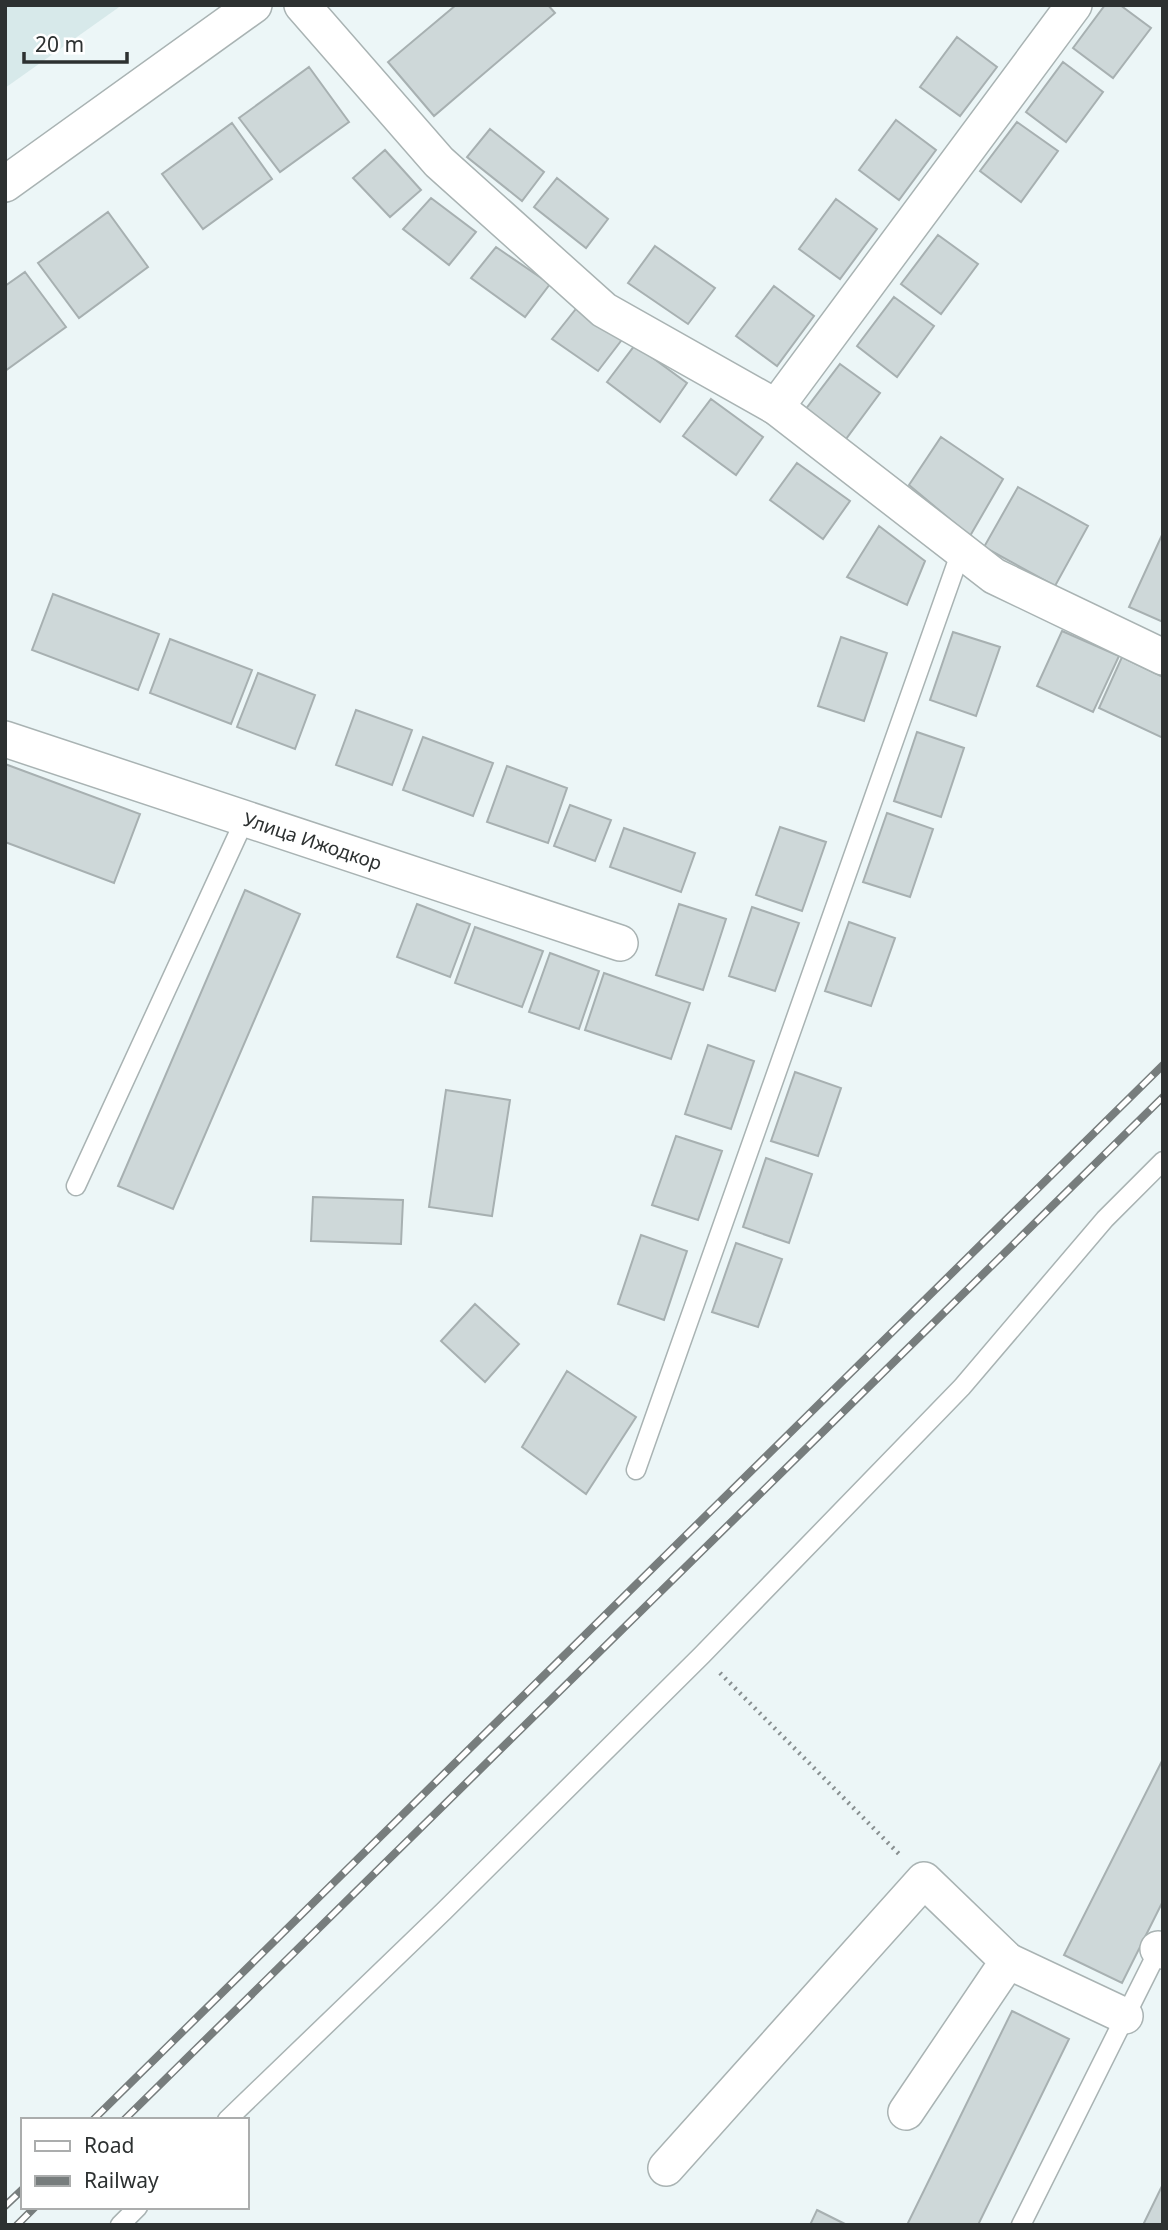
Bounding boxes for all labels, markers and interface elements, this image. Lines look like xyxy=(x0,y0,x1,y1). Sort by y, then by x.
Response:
scale bar xyxy=(24,21,128,65)
text: 20 m xyxy=(35,30,84,58)
street label: Улица Ижодкор xyxy=(240,806,385,876)
legend xyxy=(21,2118,248,2209)
text: Road xyxy=(84,2131,134,2159)
text: Railway xyxy=(84,2166,159,2194)

